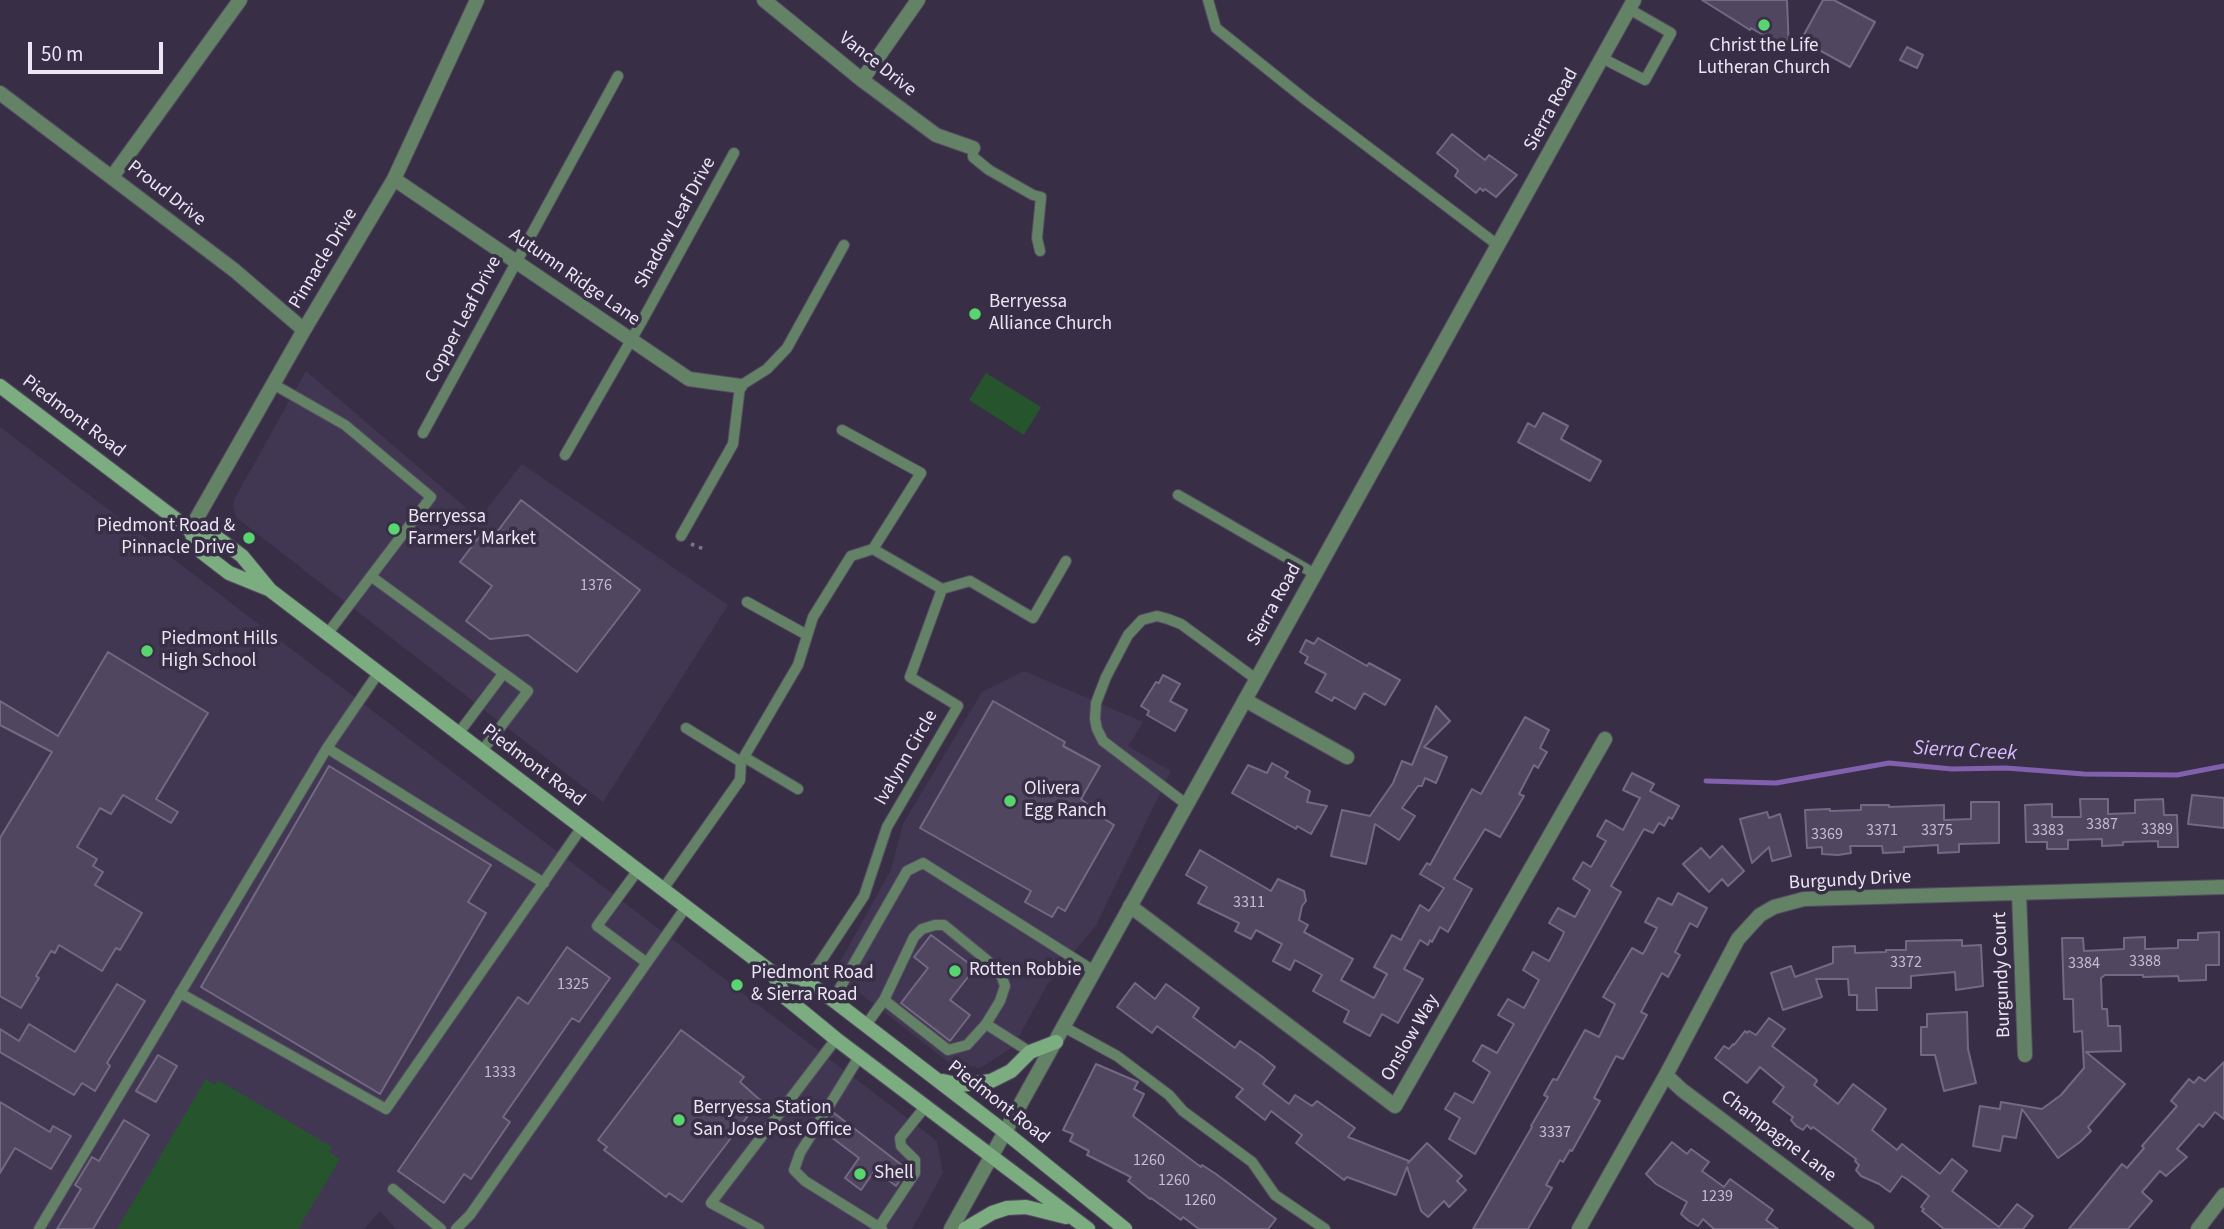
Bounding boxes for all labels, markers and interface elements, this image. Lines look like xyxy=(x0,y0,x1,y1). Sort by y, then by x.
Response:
marker: Christ the Life Lutheran Church xyxy=(1756,17,1772,33)
scale bar xyxy=(32,28,166,72)
street label: Vance Drive xyxy=(834,28,920,102)
place label: Christ the Life Lutheran Church xyxy=(1698,36,1830,80)
text: 50 m xyxy=(41,39,83,69)
street label: Sierra Road xyxy=(1520,65,1584,155)
street label: Shadow Leaf Drive xyxy=(631,153,721,293)
street label: Proud Drive xyxy=(122,156,210,232)
street label: Pinnacle Drive xyxy=(285,204,363,314)
street label: Autumn Ridge Lane xyxy=(504,224,644,332)
street label: Copper Leaf Drive xyxy=(421,253,507,387)
place label: Berryessa Alliance Church xyxy=(989,292,1112,336)
marker: Berryessa Alliance Church xyxy=(967,306,983,322)
street label: Piedmont Road xyxy=(17,371,129,463)
place label: Berryessa Farmers' Market xyxy=(408,507,536,551)
place label: Piedmont Road & Pinnacle Drive xyxy=(97,516,235,560)
marker: Berryessa Farmers' Market xyxy=(386,521,402,537)
marker: Piedmont Road & Pinnacle Drive xyxy=(241,530,257,546)
street label: Sierra Road xyxy=(1243,560,1307,650)
house number: 1376 xyxy=(580,576,612,596)
place label: Piedmont Hills High School xyxy=(161,629,278,673)
marker: Piedmont Hills High School xyxy=(139,643,155,659)
street label: Ivalynn Circle xyxy=(871,706,943,810)
street label: Piedmont Road xyxy=(477,720,589,812)
water label: Sierra Creek xyxy=(1912,737,2018,767)
place label: Olivera Egg Ranch xyxy=(1024,779,1107,823)
marker: Olivera Egg Ranch xyxy=(1002,793,1018,809)
house number: 3387 xyxy=(2086,815,2118,835)
house number: 3389 xyxy=(2141,820,2173,840)
house number: 3371 xyxy=(1866,821,1898,841)
house number: 3375 xyxy=(1921,821,1953,841)
house number: 3383 xyxy=(2032,821,2064,841)
house number: 3369 xyxy=(1811,825,1843,845)
street label: Burgundy Drive xyxy=(1788,866,1912,896)
house number: 3311 xyxy=(1233,893,1265,913)
street label: Burgundy Court xyxy=(1989,912,2017,1038)
house number: 3388 xyxy=(2129,952,2161,972)
house number: 3372 xyxy=(1890,953,1922,973)
house number: 3384 xyxy=(2068,954,2100,974)
place label: Rotten Robbie xyxy=(969,960,1081,982)
place label: Piedmont Road & Sierra Road xyxy=(751,963,874,1007)
marker: Rotten Robbie xyxy=(947,963,963,979)
house number: 1325 xyxy=(557,975,589,995)
marker: Piedmont Road & Sierra Road xyxy=(729,977,745,993)
street label: Onslow Way xyxy=(1377,990,1445,1086)
street label: Piedmont Road xyxy=(943,1056,1053,1150)
house number: 1333 xyxy=(484,1063,516,1083)
street label: Champagne Lane xyxy=(1716,1086,1840,1188)
place label: Berryessa Station San Jose Post Office xyxy=(693,1098,852,1142)
marker: Berryessa Station San Jose Post Office xyxy=(671,1112,687,1128)
house number: 3337 xyxy=(1539,1123,1571,1143)
house number: 1260 xyxy=(1133,1151,1165,1171)
place label: Shell xyxy=(874,1163,914,1185)
marker: Shell xyxy=(852,1166,868,1182)
house number: 1260 xyxy=(1158,1171,1190,1191)
house number: 1239 xyxy=(1701,1187,1733,1207)
house number: 1260 xyxy=(1184,1191,1216,1211)

